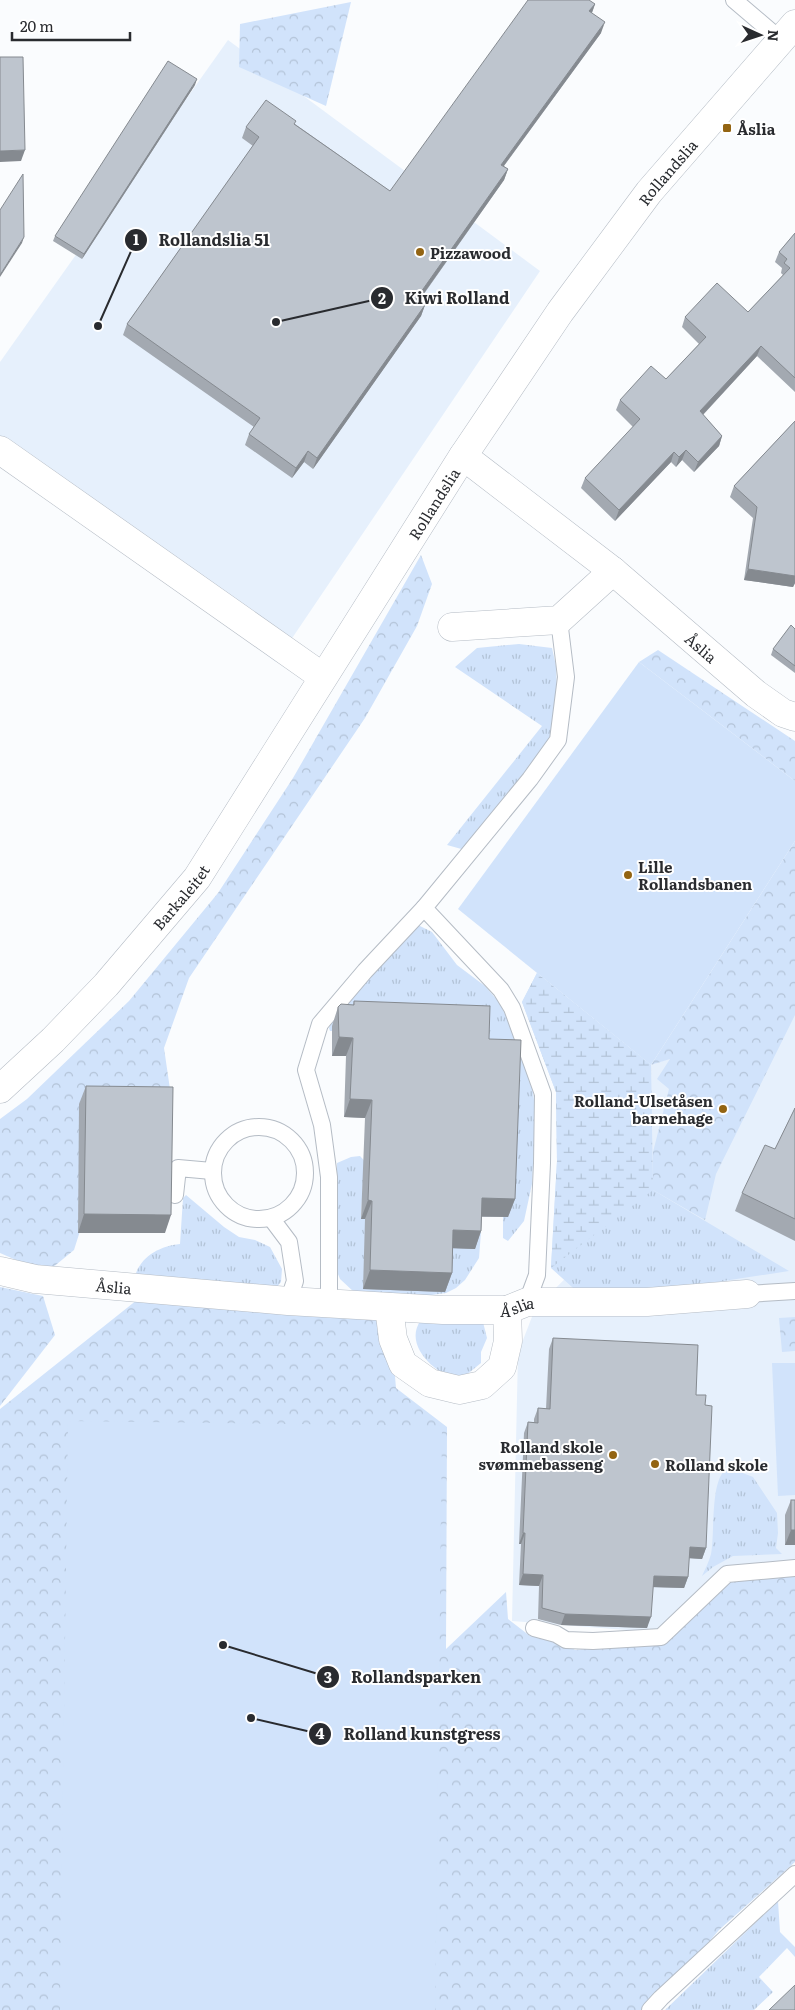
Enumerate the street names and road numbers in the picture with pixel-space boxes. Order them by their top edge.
street label: Rollandslia [632,133,703,210]
street label: Rollandslia [402,462,465,544]
street label: Åslia [681,627,724,668]
street label: Barkaleitet [147,860,214,935]
street label: Åslia [95,1273,134,1299]
street label: Åslia [500,1291,535,1322]

